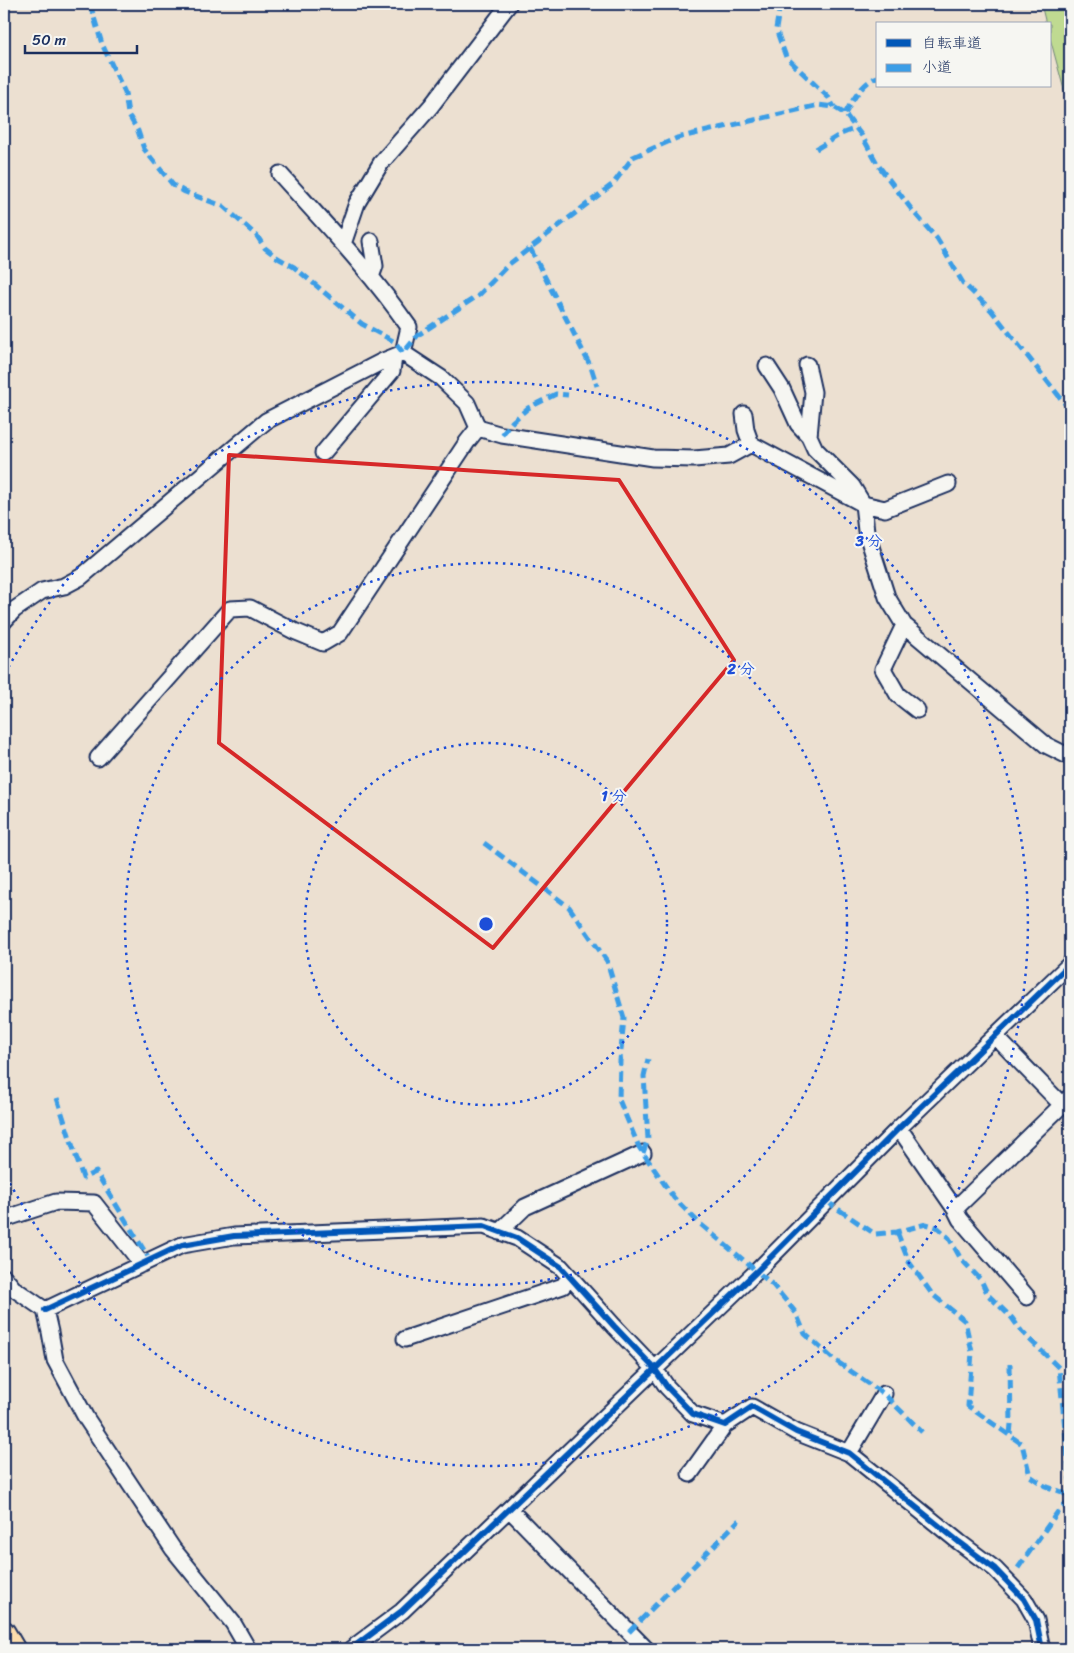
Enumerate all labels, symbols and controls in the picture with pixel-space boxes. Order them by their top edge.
scale bar [25,22,138,54]
legend [876,22,1052,88]
text: 50 m [32,27,67,53]
text: 自転車道 [922,30,982,56]
text: 小道 [922,54,952,80]
text: 3 分 [854,528,883,554]
text: 2 分 [726,656,755,682]
text: 1 分 [601,783,627,809]
centre of rings [477,915,495,933]

